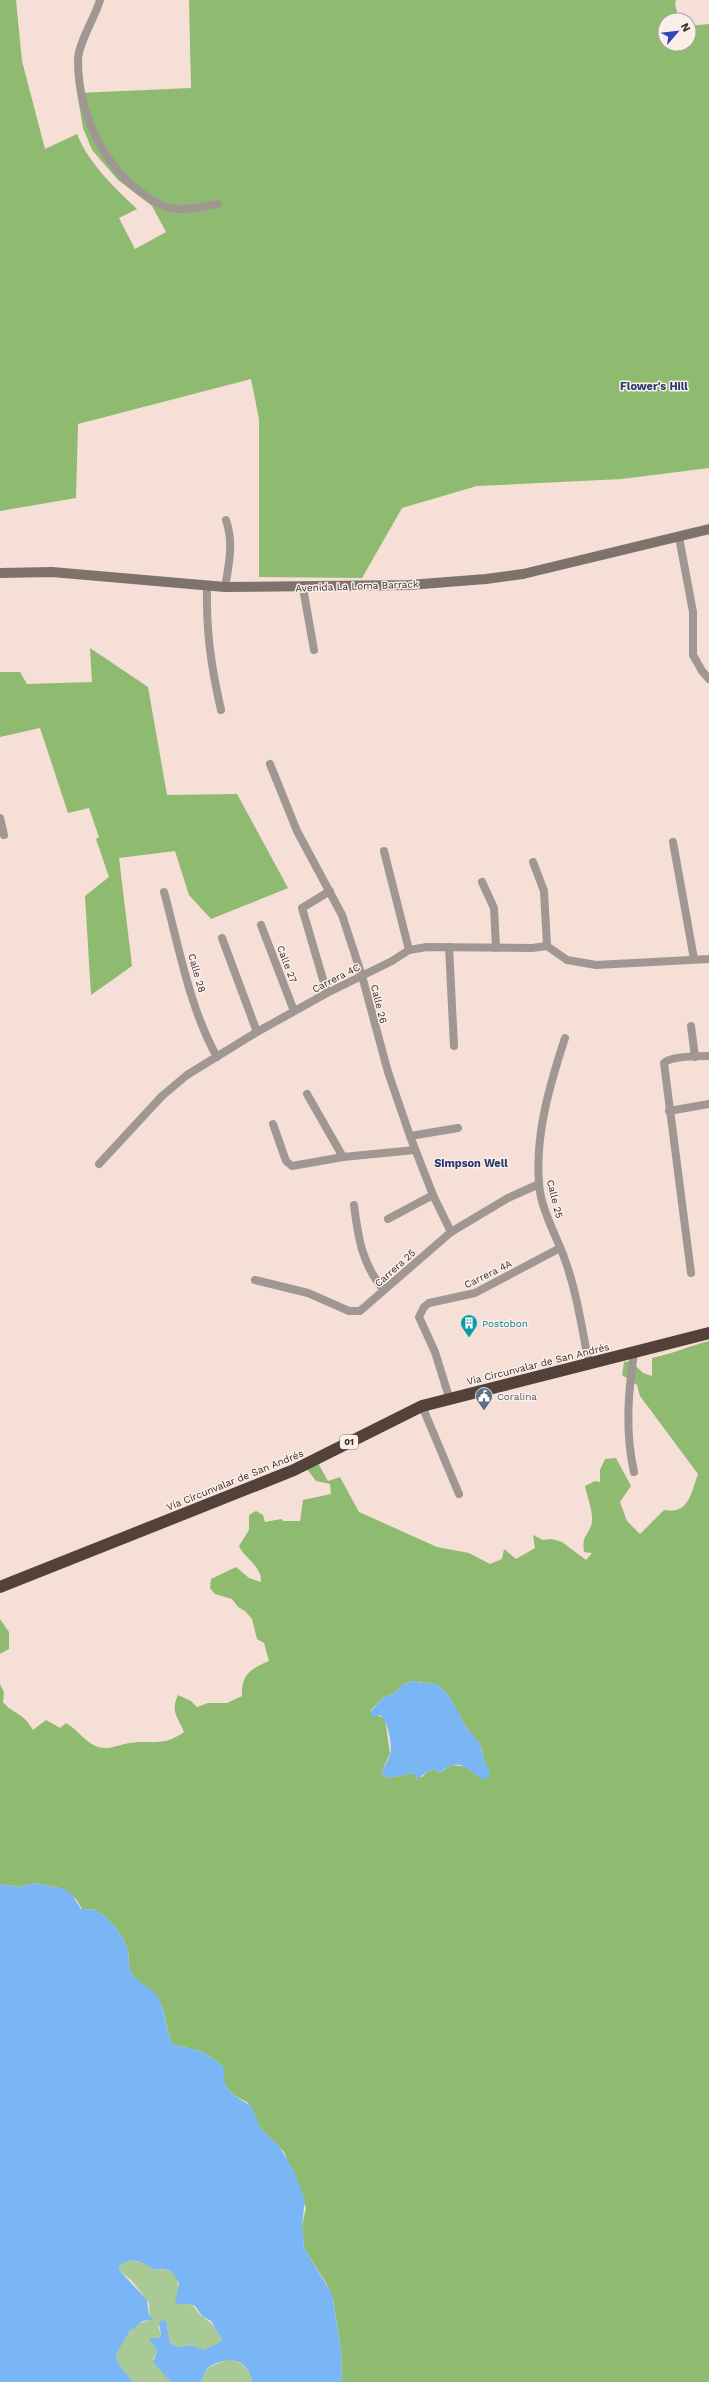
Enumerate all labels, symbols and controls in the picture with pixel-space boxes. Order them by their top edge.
north arrow [657,12,697,52]
text: N [678,21,693,34]
district label: Flower's Hill [620,380,688,393]
street label: Avenida La Loma Barrack [295,578,419,594]
street label: Calle 27 [275,944,299,985]
street label: Calle 28 [186,952,208,994]
street label: Carrera 4C [310,961,362,995]
street label: Calle 26 [369,983,389,1025]
district label: Simpson Well [434,1157,508,1170]
street label: Calle 25 [545,1179,565,1220]
street label: Carrera 25 [372,1247,418,1289]
street label: Carrera 4A [462,1258,514,1290]
building icon: Postobon [459,1313,479,1338]
place label: Postobon [482,1318,528,1329]
street label: Vía Circunvalar de San Andrés [466,1341,610,1387]
public building icon: Coralina [474,1386,494,1411]
place label: Coralina [497,1391,537,1402]
road number: 01 [340,1435,358,1449]
street label: Vía Circunvalar de San Andrés [165,1447,305,1513]

